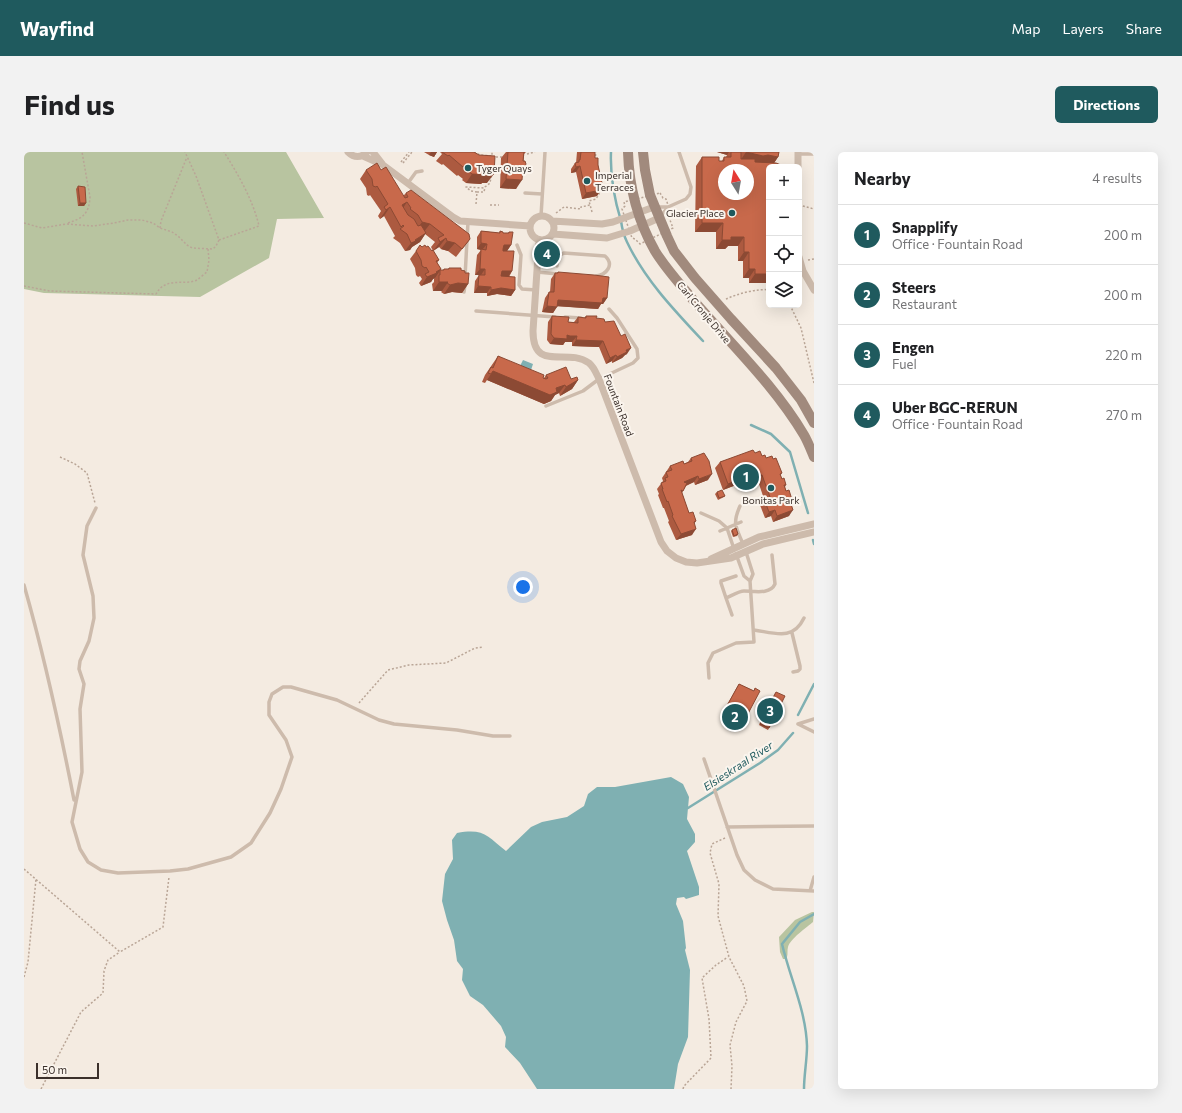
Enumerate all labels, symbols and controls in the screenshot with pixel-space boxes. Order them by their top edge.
text: Wayfind [20,17,94,40]
text: Map [1012,20,1040,37]
text: Layers [1062,20,1104,37]
text: Share [1126,20,1162,37]
button: Directions [1055,86,1158,123]
text: Find us [24,87,115,121]
place label: Tyger Quays [476,162,532,174]
marker: Tyger Quays [463,163,473,173]
north arrow [718,164,754,200]
map controls [766,164,802,308]
button: + [766,164,802,200]
text: Nearby [854,168,911,189]
place label: Imperial Terraces [595,169,634,193]
text: 4 results [1092,170,1142,186]
marker: Imperial Terraces [582,176,592,186]
button: − [766,200,802,236]
place label: Glacier Place [666,207,724,219]
marker: Glacier Place [727,208,737,218]
text: Snapplify [892,218,958,236]
text: 1 [864,227,870,243]
text: 200 m [1104,227,1142,243]
button: locate [766,236,802,272]
text: Office · Fountain Road [892,236,1023,252]
pin: 4 [534,239,560,269]
button: layers [766,272,802,308]
text: Steers [892,278,936,296]
street label: Carl Cronje Drive [675,279,733,345]
text: 2 [863,287,871,303]
text: 200 m [1104,287,1142,303]
text: Restaurant [892,296,957,312]
text: Engen [892,338,934,356]
text: 3 [863,347,871,363]
text: 220 m [1105,347,1142,363]
text: Fuel [892,356,917,372]
street label: Fountain Road [602,372,636,438]
text: Uber BGC-RERUN [892,398,1018,416]
text: 4 [863,407,871,423]
text: 270 m [1106,407,1142,423]
text: Office · Fountain Road [892,416,1023,432]
pin: 1 [733,462,759,492]
marker: Bonitas Park [766,483,776,493]
place label: Bonitas Park [742,494,800,506]
your location [513,577,533,597]
pin: 3 [757,696,783,726]
pin: 2 [722,702,748,732]
water label: Elsieskraal River [700,738,776,793]
scale bar [36,1061,99,1080]
text: 50 m [42,1063,67,1076]

